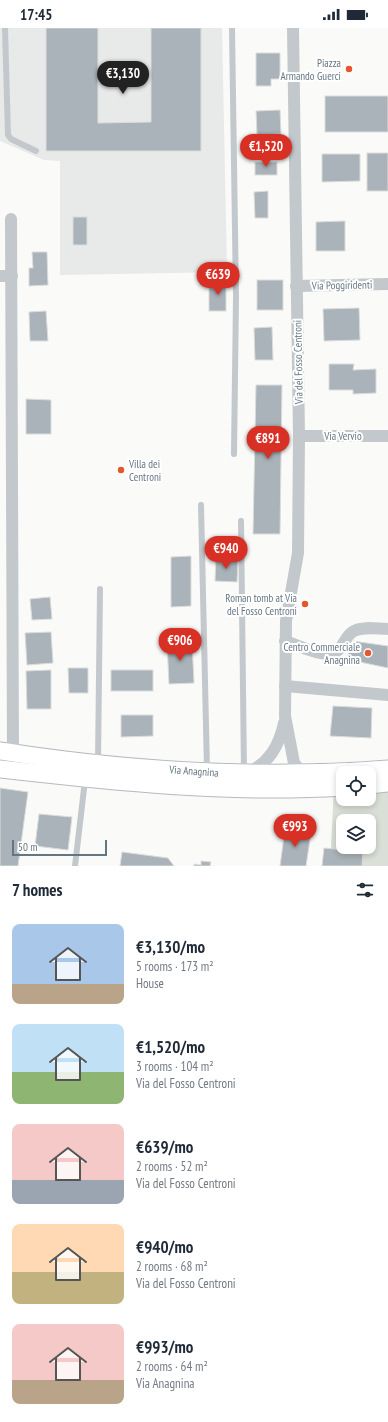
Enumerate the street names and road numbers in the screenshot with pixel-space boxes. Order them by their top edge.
street label: Via Poggiridenti [311,277,372,293]
street label: Via del Fosso Centroni [290,320,306,405]
street label: Via Vervio [323,429,362,443]
street label: Via Anagnina [168,762,219,780]

